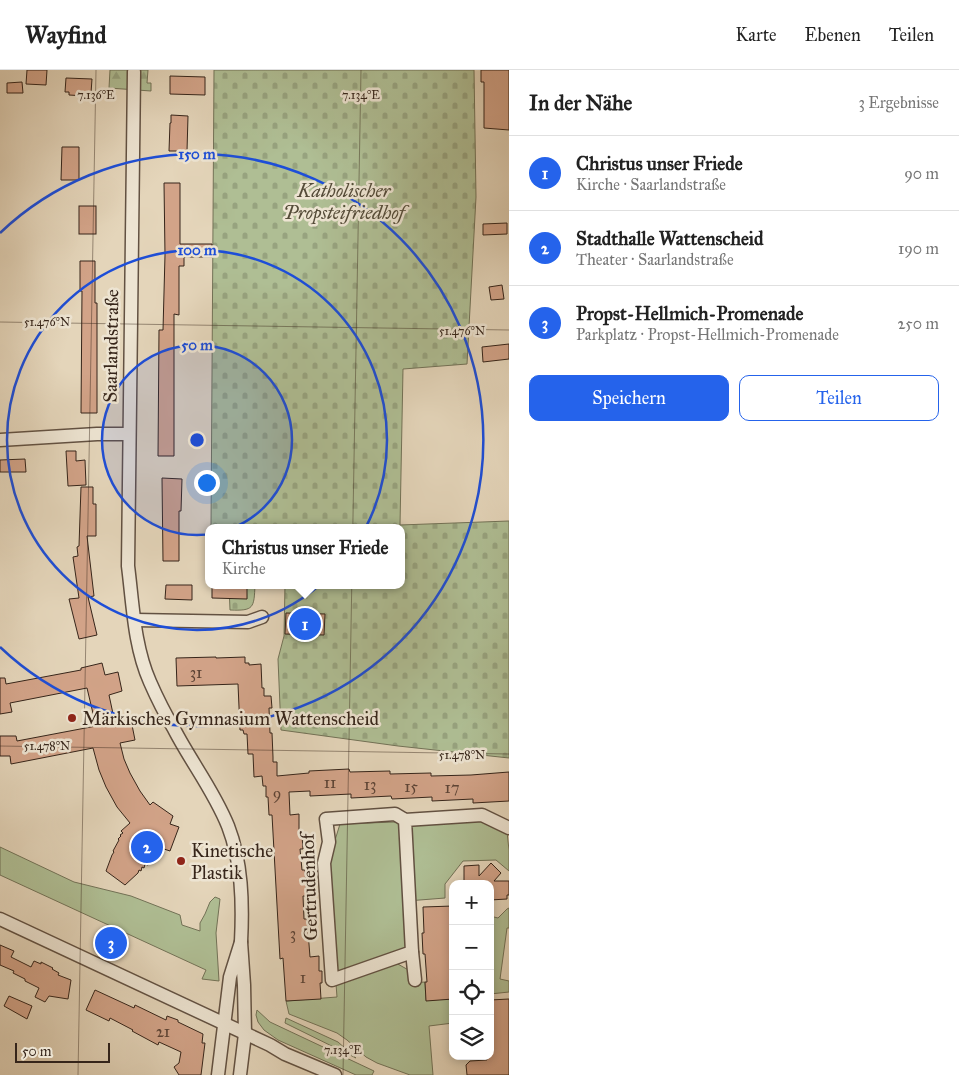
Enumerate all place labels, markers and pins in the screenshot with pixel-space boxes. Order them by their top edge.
centre of rings [188,431,206,449]
pin: 1 [289,605,321,643]
place label: Märkisches Gymnasium Wattenscheid [82,707,380,730]
marker: Märkisches Gymnasium Wattenscheid [66,712,78,724]
pin: 2 [131,828,163,866]
place label: Kinetische Plastik [191,839,273,884]
marker: Kinetische Plastik [175,855,187,867]
pin: 3 [95,924,127,962]

